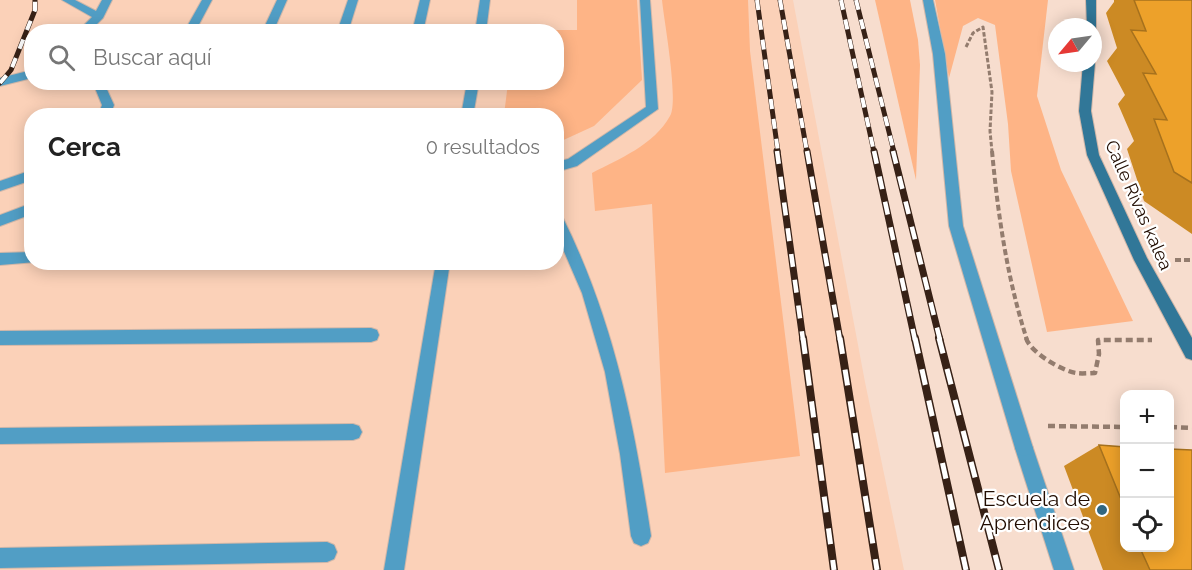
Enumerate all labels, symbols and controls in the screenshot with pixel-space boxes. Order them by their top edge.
north arrow [1048,18,1102,72]
search box [24,24,564,90]
icon: search [45,41,78,74]
text: Buscar aquí [93,44,212,70]
text: Cerca [48,132,121,162]
text: 0 resultados [426,135,540,159]
street label: Calle Rivas kalea [1101,137,1177,273]
map controls [1120,390,1174,552]
button: + [1120,390,1174,444]
button: − [1120,444,1174,498]
place label: Escuela de Aprendices [980,486,1090,535]
button: locate [1120,498,1174,552]
marker: Escuela de Aprendices [1095,503,1109,517]

